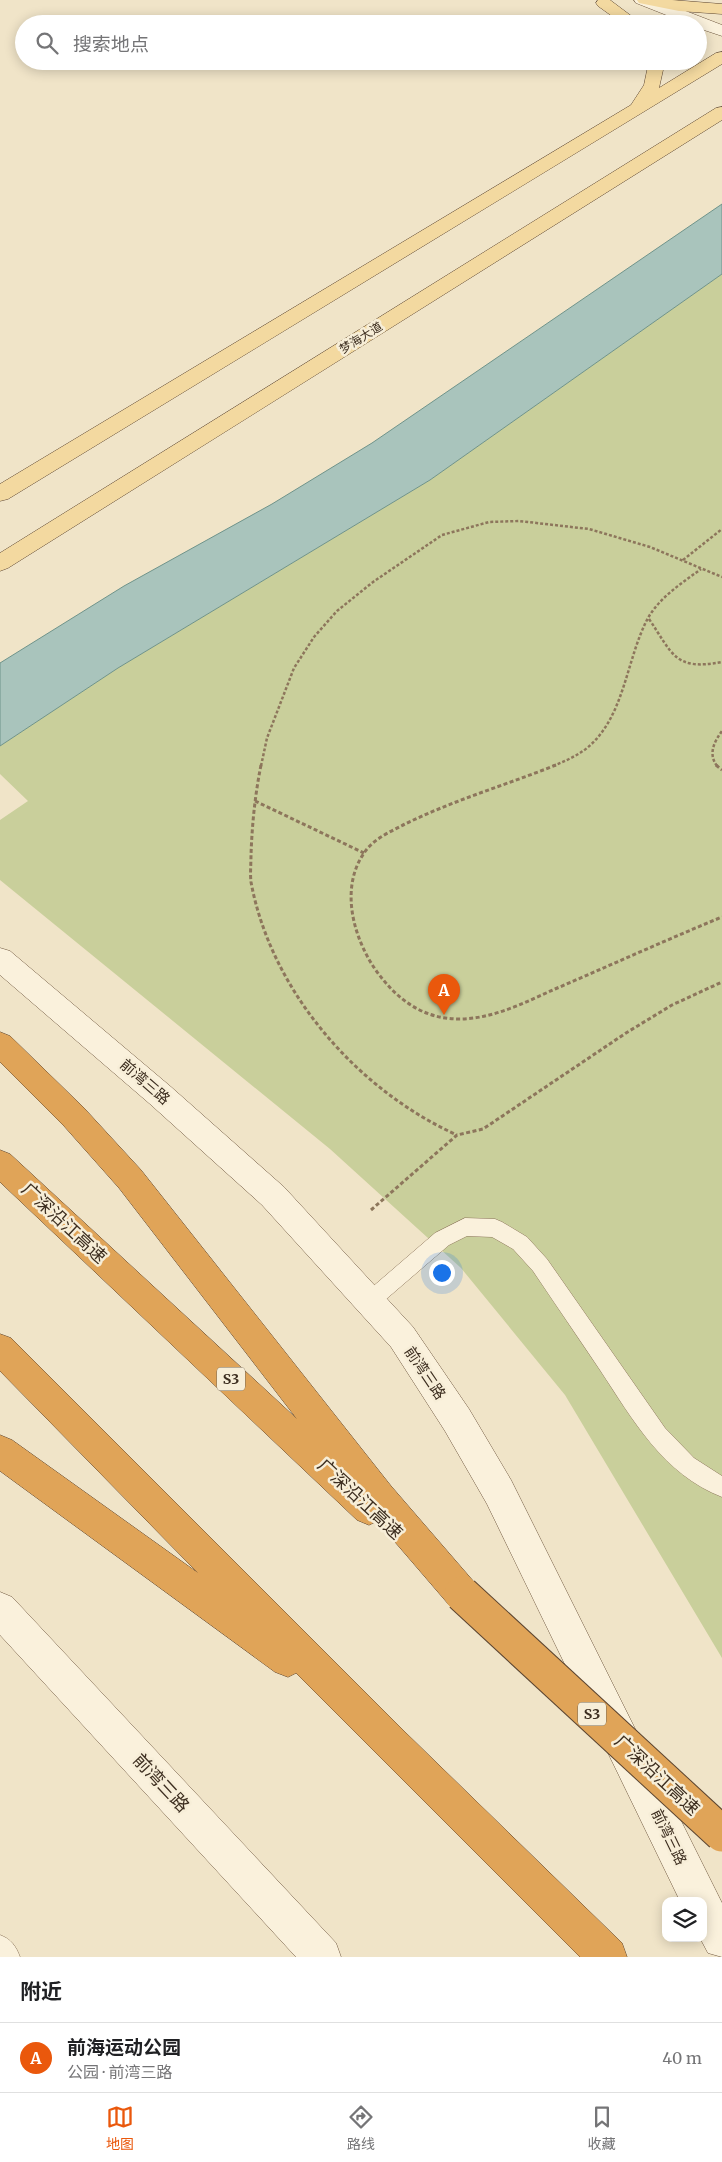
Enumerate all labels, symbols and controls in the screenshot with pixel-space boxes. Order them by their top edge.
search box [15,15,707,70]
icon: search [33,29,61,57]
text: 搜索地点 [73,32,149,56]
street label: 梦海大道 [336,318,385,357]
pin: A [428,974,460,1015]
street label: 前湾三路 [116,1055,174,1108]
street label: 广深沿江高速 [17,1177,112,1268]
your location [429,1260,455,1286]
street label: 前湾三路 [401,1343,450,1403]
road number: S3 [217,1368,245,1390]
street label: 广深沿江高速 [313,1453,408,1544]
road number: S3 [578,1702,606,1726]
street label: 广深沿江高速 [610,1729,705,1820]
street label: 前湾三路 [128,1748,194,1817]
street label: 前湾三路 [648,1806,691,1868]
map controls [662,1897,707,1942]
button: layers [662,1897,707,1942]
text: 附近 [20,1978,62,2005]
text: 前海运动公园 [67,2035,181,2059]
text: A [30,2048,42,2068]
text: 40 m [662,2048,702,2068]
text: 公园 · 前湾三路 [67,2062,172,2082]
tab: 地图 [106,2103,134,2153]
tab: 路线 [347,2103,375,2153]
tab: 收藏 [588,2103,616,2153]

